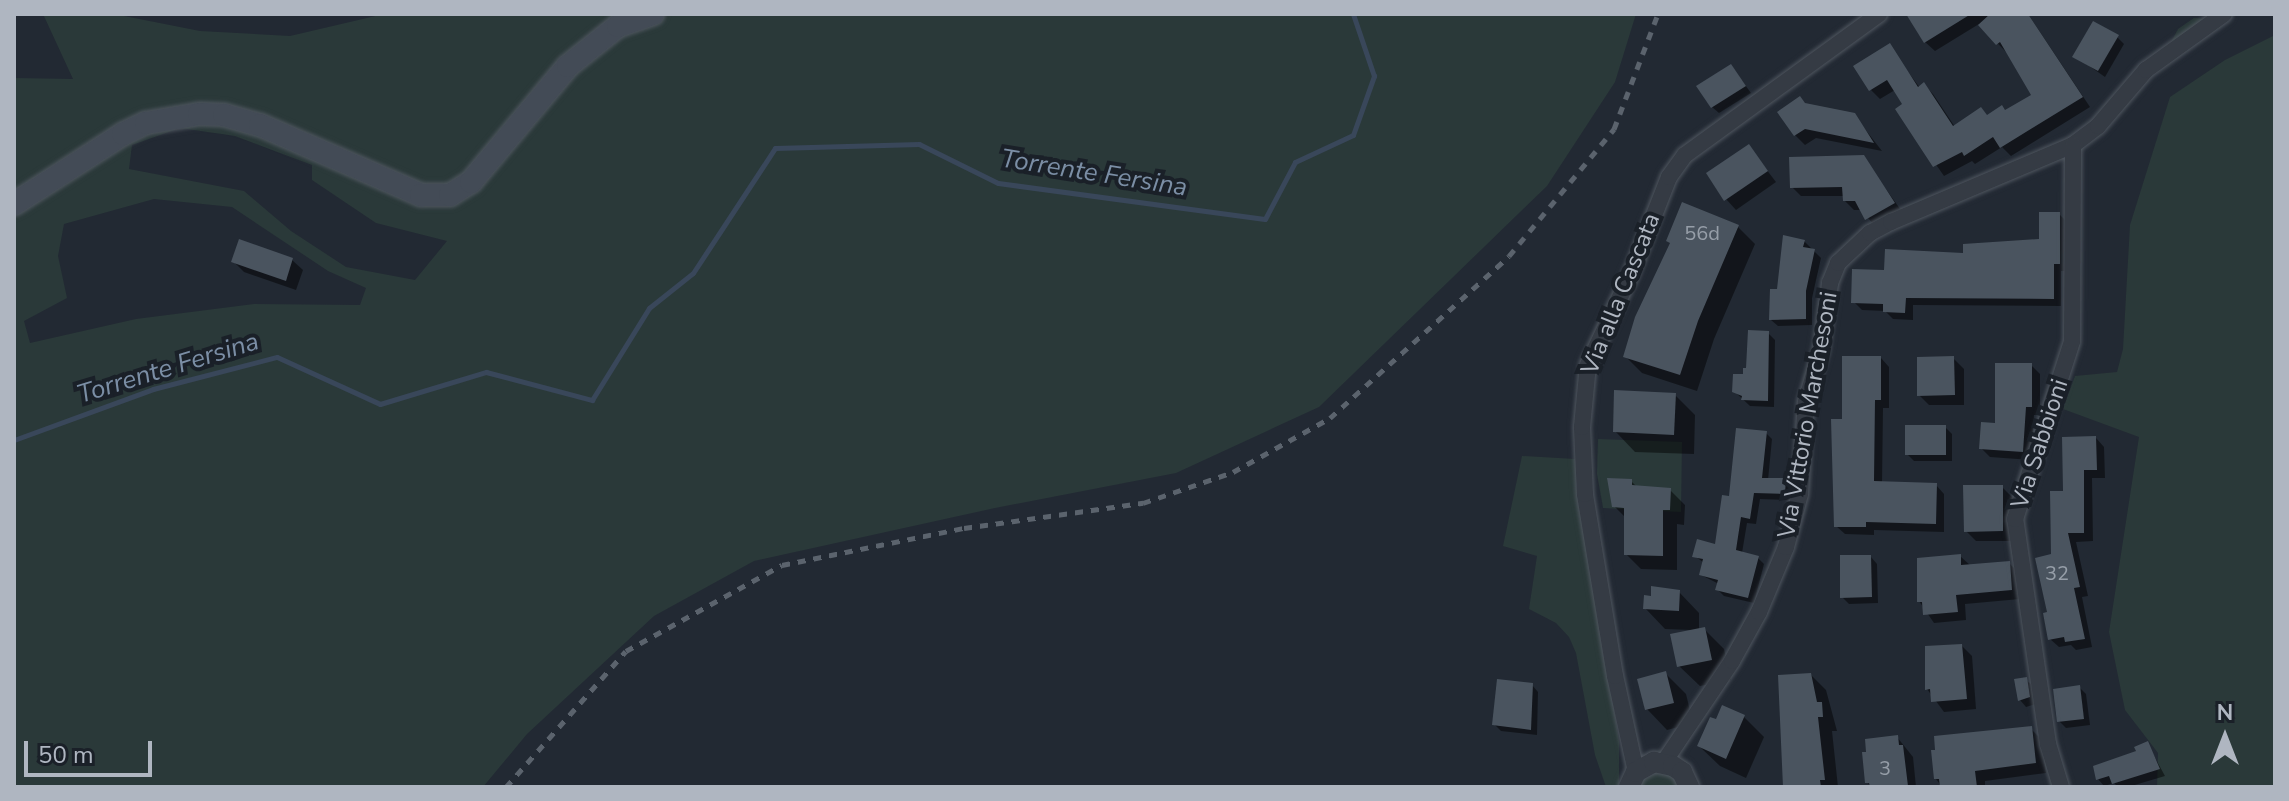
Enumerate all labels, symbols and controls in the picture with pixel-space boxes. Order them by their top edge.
water label: Torrente Fersina [998,143,1190,203]
street label: Via alla Cascata [1575,209,1667,379]
house number: 56d [1684,221,1720,245]
street label: Via Vittorio Marchesoni [1772,290,1844,540]
water label: Torrente Fersina [73,326,263,410]
street label: Via Sabbioni [2006,376,2074,512]
house number: 32 [2045,561,2069,585]
north arrow [2185,697,2265,777]
text: N [2217,698,2233,728]
scale bar [28,725,156,775]
text: 50 m [38,739,94,771]
house number: 3 [1879,756,1891,780]

